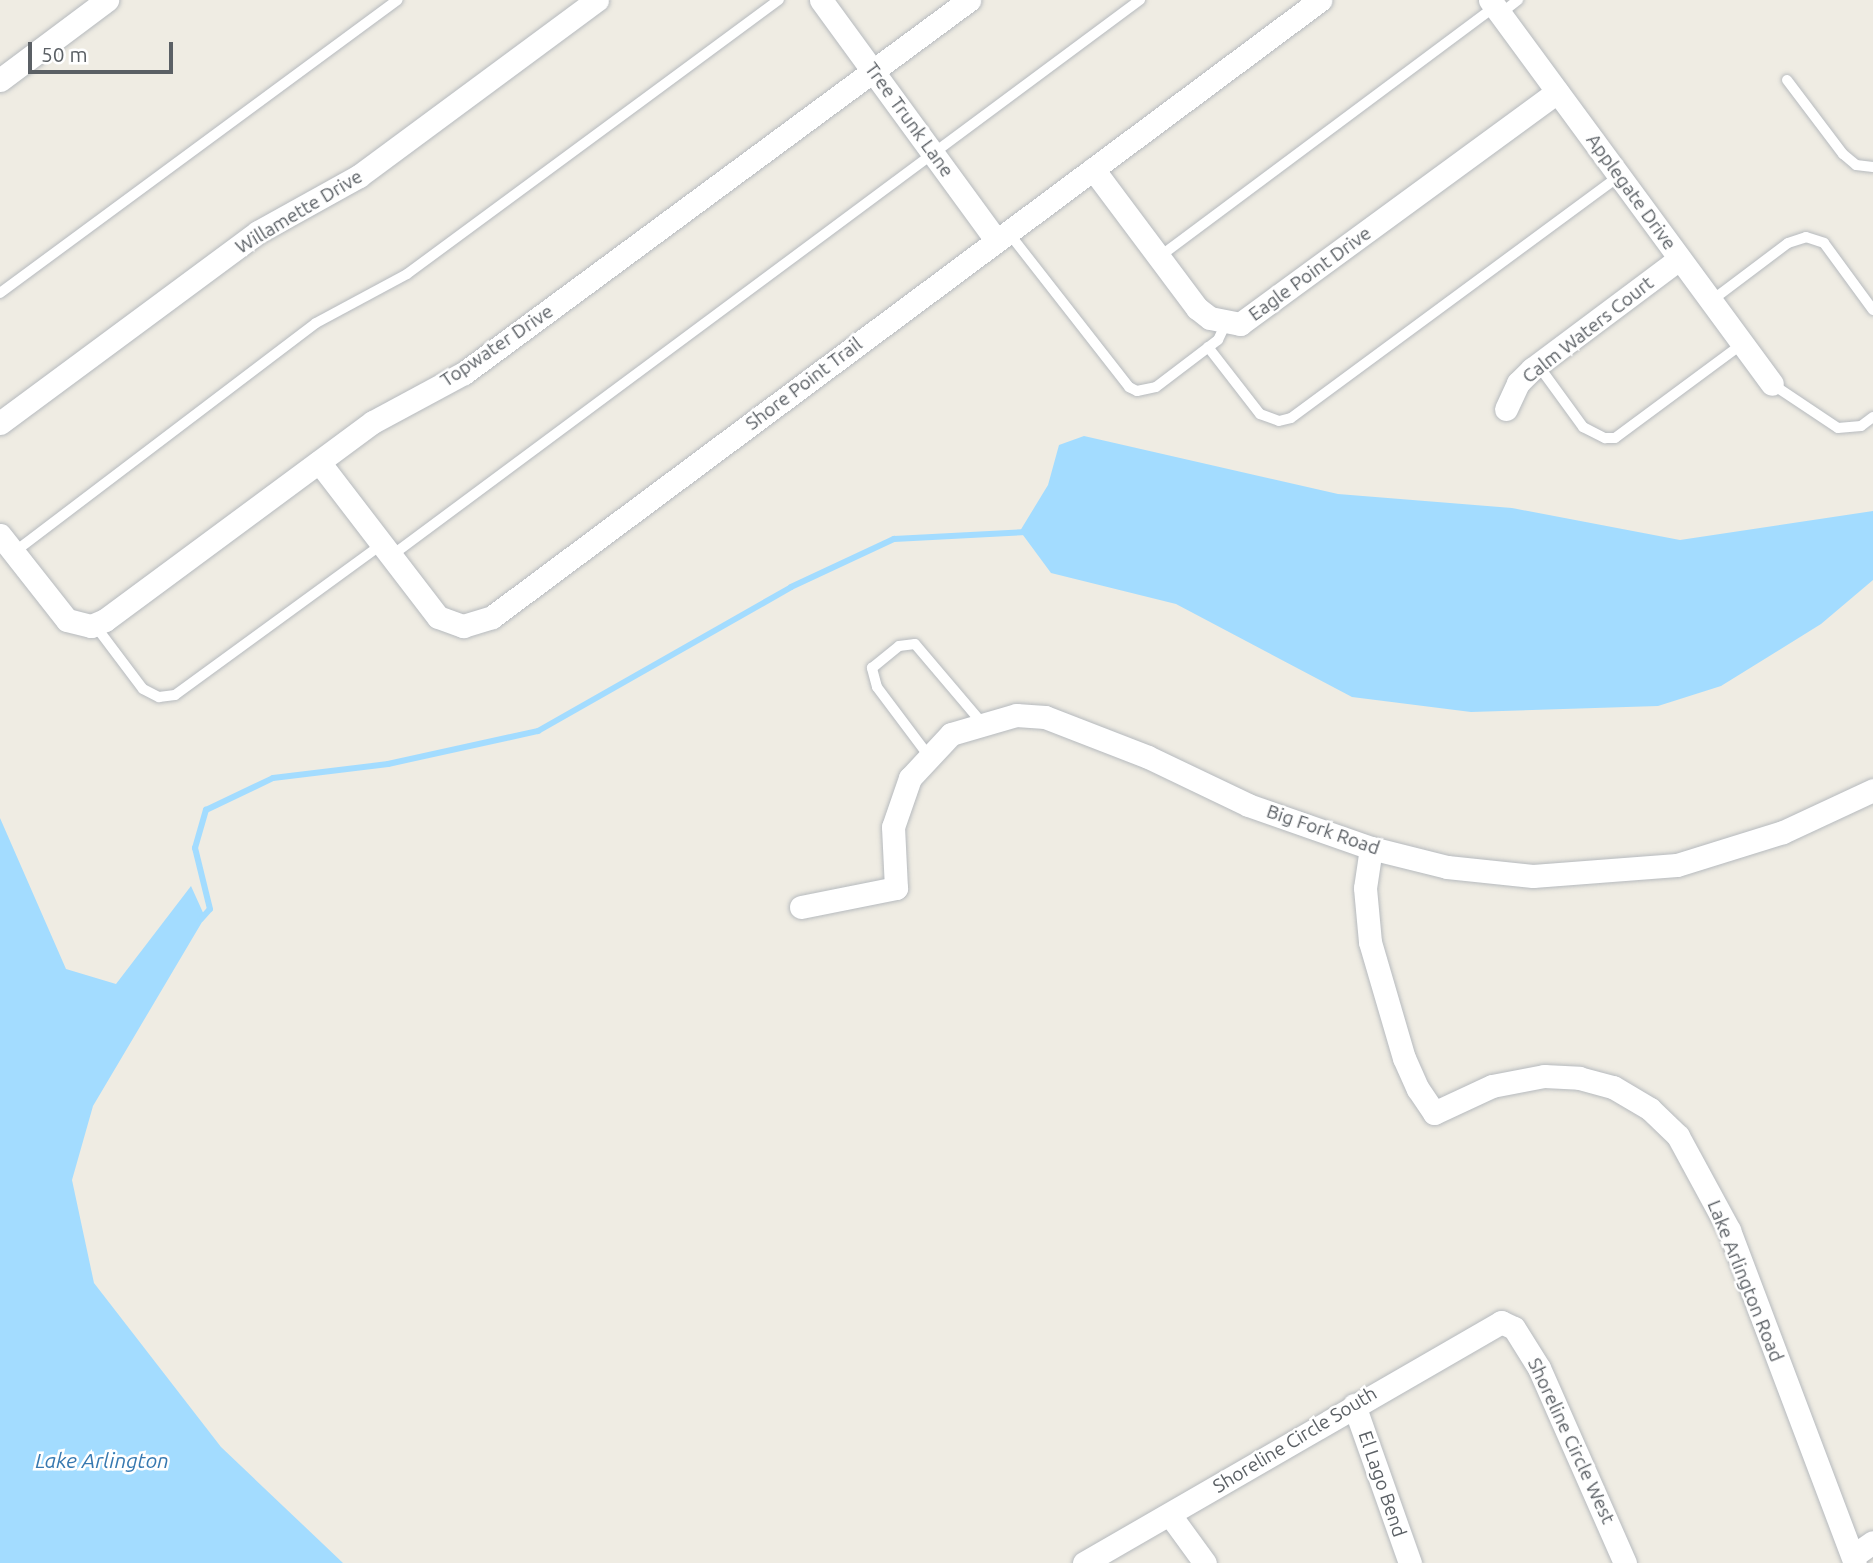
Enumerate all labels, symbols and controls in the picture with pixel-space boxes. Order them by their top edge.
scale bar [32,28,177,72]
text: 50 m [41,42,88,66]
street label: Tree Trunk Lane [860,58,958,182]
street label: Applegate Drive [1581,130,1681,254]
street label: Willamette Drive [231,165,367,259]
street label: Eagle Point Drive [1244,222,1376,326]
street label: Calm Waters Court [1518,272,1658,388]
street label: Topwater Drive [436,300,558,392]
street label: Shore Point Trail [741,333,867,435]
street label: Big Fork Road [1264,800,1382,860]
street label: Lake Arlington Road [1702,1197,1788,1365]
street label: Shoreline Circle West [1523,1354,1619,1528]
street label: Shoreline Circle South [1209,1382,1381,1498]
street label: El Lago Bend [1353,1428,1411,1540]
water label: Lake Arlington [35,1447,169,1473]

